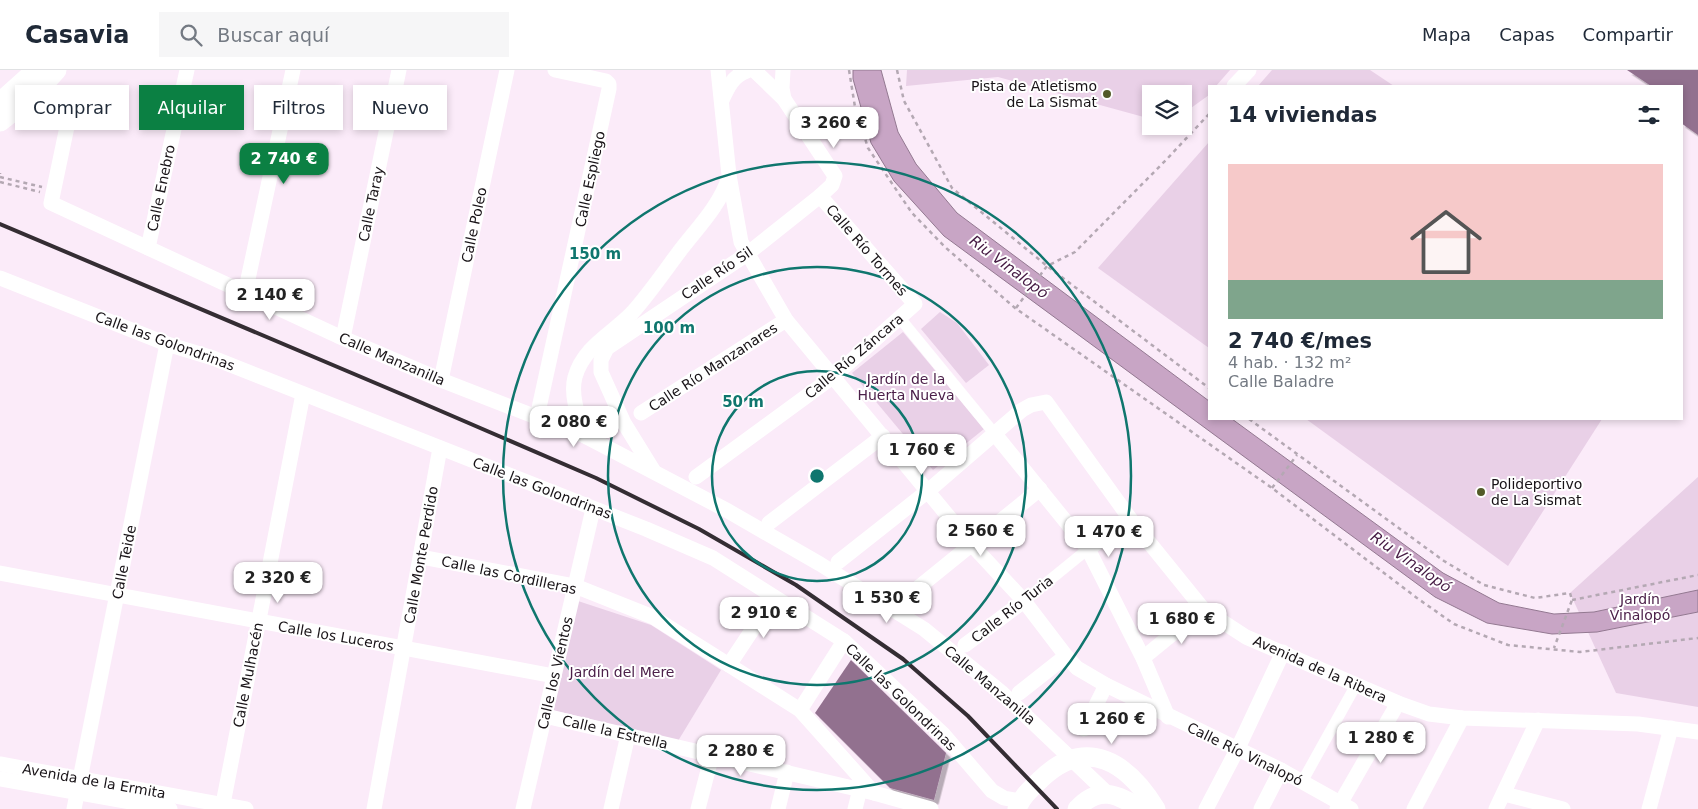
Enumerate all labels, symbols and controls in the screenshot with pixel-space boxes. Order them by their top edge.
search box [159,12,509,57]
text: Casavia [25,21,129,49]
icon: search [177,21,205,49]
text: Buscar aquí [217,24,329,46]
text: Mapa [1422,24,1471,45]
text: Capas [1499,24,1555,45]
text: Compartir [1583,24,1673,45]
place label: Pista de Atletismo de La Sismat [971,78,1098,110]
chip: Comprar [15,85,129,130]
chip: Alquilar [139,85,244,130]
chip: Filtros [254,85,343,130]
chip: Nuevo [353,85,447,130]
map controls [1142,85,1192,135]
button: layers [1142,85,1192,135]
marker: Pista de Atletismo de La Sismat [1101,88,1113,100]
icon: filters [1635,101,1663,129]
text: 14 viviendas [1228,103,1377,127]
pin: 3 260 € [788,106,880,149]
text: 3 260 € [801,113,867,132]
street label: Calle Espliego [572,129,608,229]
pin: 2 740 € [238,142,330,185]
street label: Calle Enebro [144,143,178,233]
text: 2 740 € [251,149,317,168]
street label: Calle Taray [355,165,387,243]
street label: Calle Poleo [458,186,490,264]
icon: home [1401,197,1491,287]
street label: Calle Río Tormes [823,201,911,299]
water label: Riu Vinalopó [966,232,1052,302]
street label: Calle Río Sil [678,243,756,303]
text: 150 m [569,245,621,263]
pin: 2 140 € [224,278,316,321]
text: 2 140 € [237,285,303,304]
street label: Calle las Golondrinas [93,308,237,374]
street label: Calle Río Záncara [802,310,906,402]
text: 100 m [643,319,695,337]
street label: Calle Río Manzanares [646,319,780,415]
street label: Calle Manzanilla [337,329,447,389]
text: 2 740 €/mes [1228,329,1372,353]
text: 4 hab. · 132 m² [1228,353,1351,372]
park label: Jardín de la Huerta Nueva [857,371,955,403]
text: Calle Baladre [1228,372,1334,391]
text: 50 m [722,393,764,411]
pin: 2 080 € [528,406,620,448]
text: 2 080 € [541,412,607,431]
pin: 1 760 € [876,434,968,476]
text: 1 760 € [889,440,955,459]
street label: Calle las Golondrinas [470,454,614,522]
centre of rings [808,467,826,485]
place label: Polideportivo de La Sismat [1491,476,1582,508]
street label: Calle Monte Perdido [401,485,441,625]
marker: Polideportivo de La Sismat [1475,486,1487,498]
pin: 2 560 € [935,514,1027,557]
pin: 1 470 € [1063,516,1155,558]
text: 2 560 € [948,521,1014,540]
text: 1 470 € [1076,522,1142,541]
street label: Calle Teide [109,523,139,601]
water label: Riu Vinalopó [1367,528,1455,596]
street label: Calle las Cordilleras [440,553,578,597]
pin: 2 320 € [232,562,324,604]
text: 2 320 € [245,568,311,587]
street label: Calle Río Turia [968,572,1056,646]
pin: 1 530 € [841,582,933,624]
text: 1 530 € [854,588,920,607]
park label: Jardín Vinalopó [1610,591,1670,623]
pin: 2 910 € [718,596,810,639]
pin: 1 680 € [1136,602,1228,645]
text: 2 910 € [731,603,797,622]
text: 1 680 € [1149,609,1215,628]
street label: Calle los Vientos [534,615,576,731]
street label: Calle los Luceros [277,618,395,654]
street label: Calle Mulhacén [230,621,266,729]
street label: Avenida de la Ribera [1251,632,1389,706]
street label: Calle las Golondrinas [842,640,960,754]
street label: Calle Manzanilla [941,642,1039,728]
park label: Jardín del Mere [569,664,674,680]
pin: 1 260 € [1066,702,1158,745]
text: 1 260 € [1079,709,1145,728]
street label: Calle la Estrella [561,712,669,752]
street label: Calle Río Vinalopó [1185,719,1305,789]
pin: 1 280 € [1335,722,1427,764]
text: 1 280 € [1348,728,1414,747]
pin: 2 280 € [695,734,787,777]
text: 2 280 € [708,741,774,760]
street label: Avenida de la Ermita [21,761,167,801]

